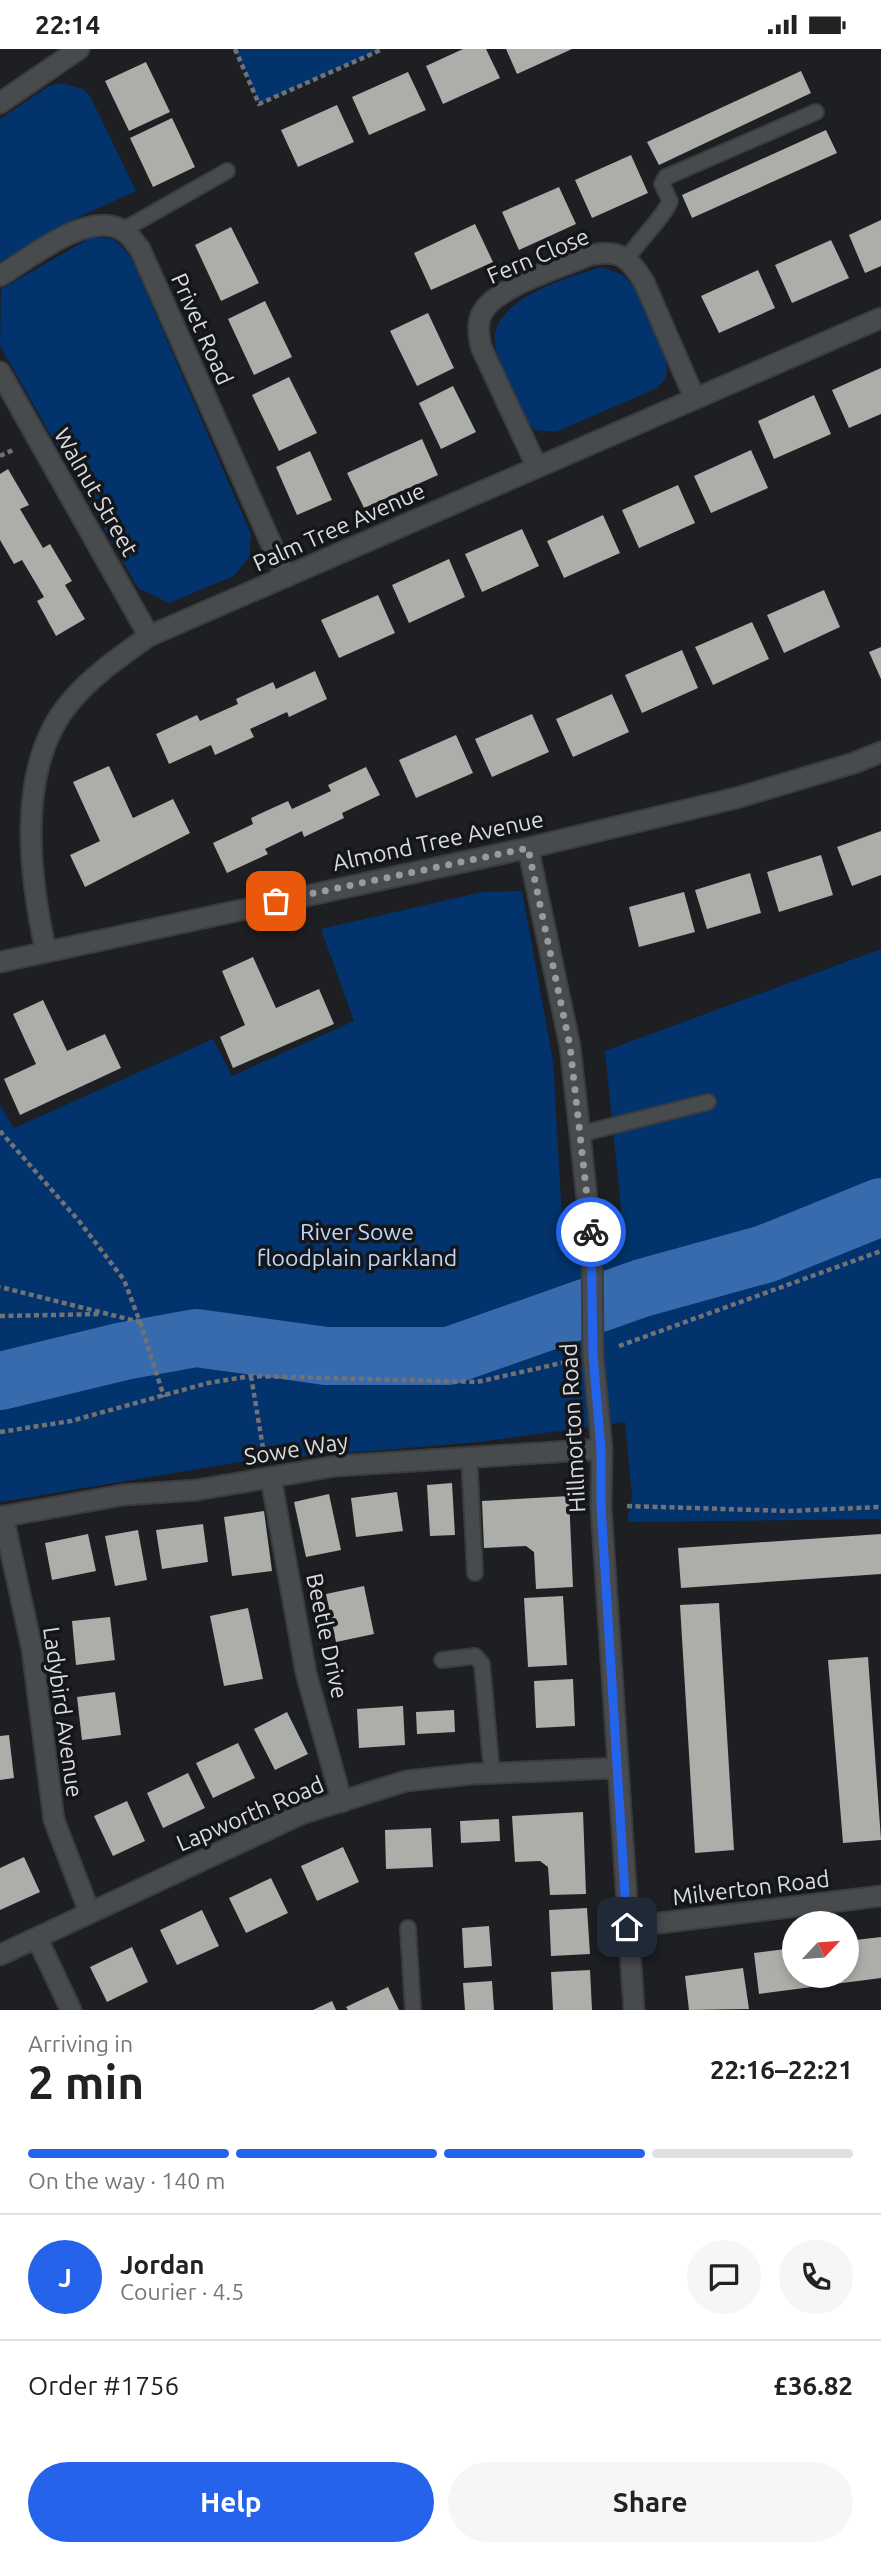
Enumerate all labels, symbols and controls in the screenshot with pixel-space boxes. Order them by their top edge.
text: 22:14 [35,10,100,39]
street label: Fern Close [483,223,592,288]
street label: Privet Road [167,269,238,388]
street label: Walnut Street [50,423,143,560]
street label: Palm Tree Avenue [249,477,429,576]
street label: Almond Tree Avenue [330,806,546,875]
pin [246,871,306,931]
icon: bag [257,882,295,920]
courier [556,1197,626,1267]
icon: bike [572,1213,610,1251]
park label: River Sowe floodplain parkland [257,1219,457,1270]
street label: Hillmorton Road [556,1343,589,1513]
street label: Sowe Way [242,1428,350,1469]
street label: Beetle Drive [302,1571,353,1701]
street label: Ladybird Avenue [39,1625,88,1799]
street label: Lapworth Road [172,1771,327,1856]
street label: Milverton Road [671,1865,831,1910]
pin [597,1897,657,1957]
icon: home [608,1908,646,1946]
north arrow [782,1911,859,1988]
map controls [782,1911,859,1988]
text: Arriving in [28,2031,133,2056]
text: 22:16–22:21 [710,2055,853,2084]
text: 2 min [28,2056,144,2108]
text: On the way · 140 m [28,2168,225,2193]
button: chat [687,2240,761,2314]
button: phone [779,2240,853,2314]
text: Jordan [120,2250,205,2279]
text: J [58,2263,72,2292]
text: Courier · 4.5 [120,2279,244,2304]
text: Order #1756 [28,2371,179,2400]
text: £36.82 [773,2371,853,2400]
button: Help [28,2462,434,2542]
button: Share [448,2462,853,2542]

